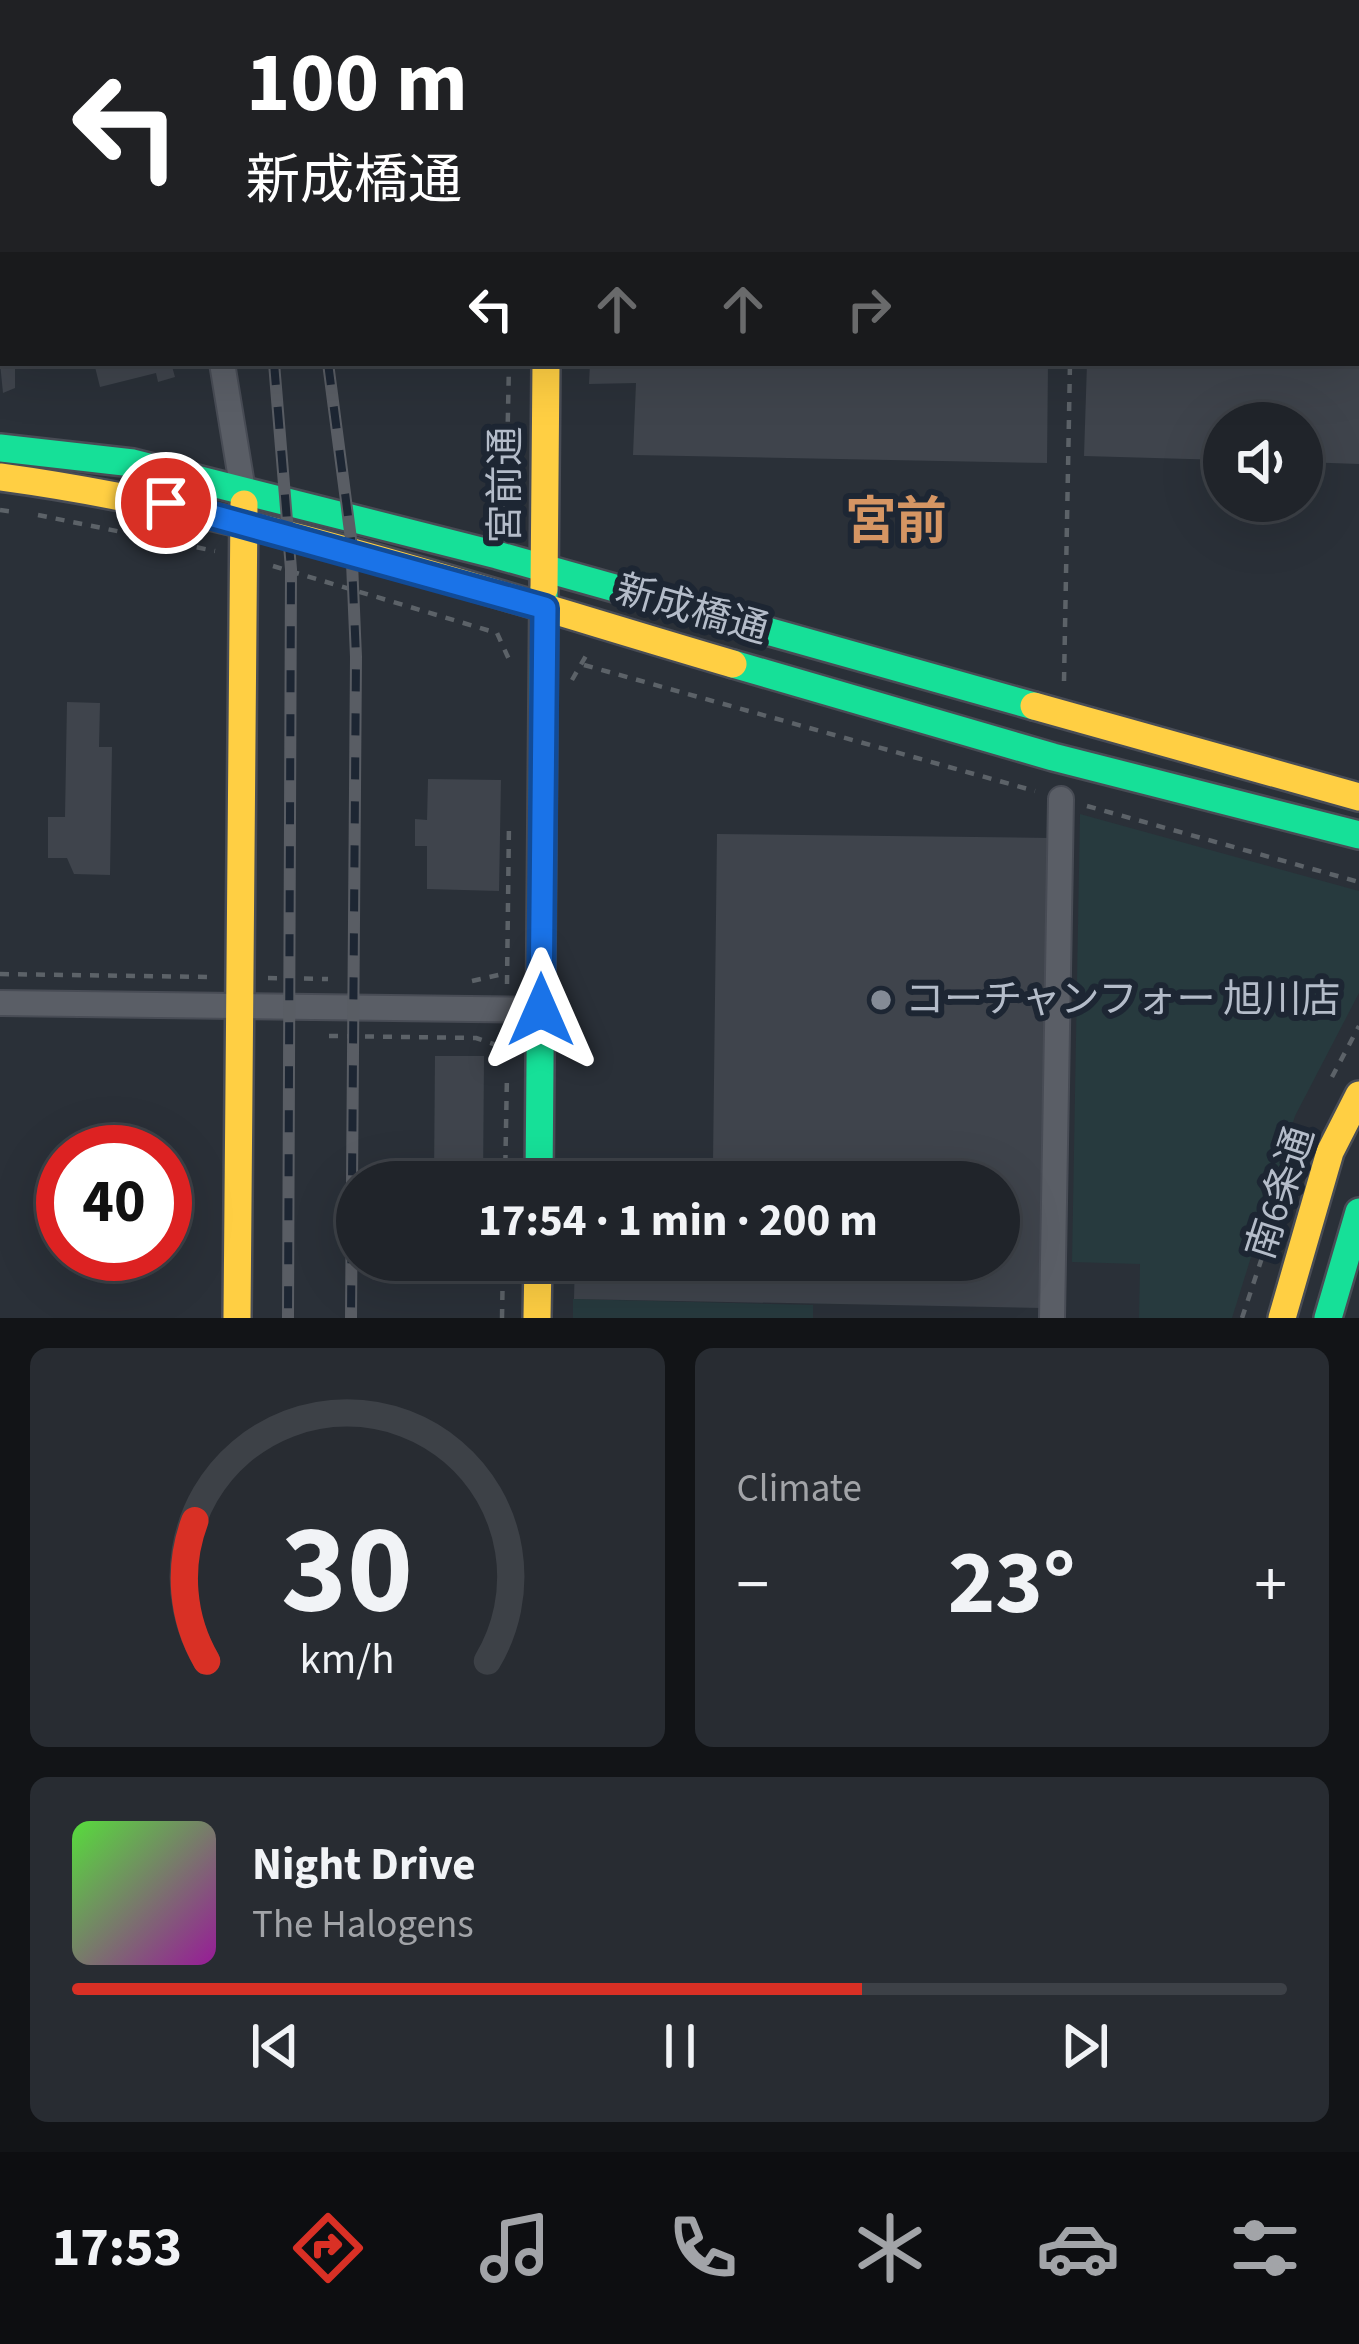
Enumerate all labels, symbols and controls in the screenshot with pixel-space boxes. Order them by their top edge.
text: 100 m [246,24,468,144]
icon: left [48,48,204,204]
text: 新成橋通 [246,143,462,220]
icon: left [458,276,524,342]
icon: ahead [584,276,650,342]
icon: ahead [710,276,776,342]
icon: right [836,276,902,342]
map controls [1203,402,1323,522]
button: sound [1203,402,1323,522]
street label: 宮前通 [478,426,534,544]
pin [115,452,217,554]
icon: arrive [133,470,199,536]
district label: 宮前 [845,486,947,558]
street label: 新成橋通 [609,562,775,658]
position arrow [478,947,604,1073]
place label: コーチャンフォー 旭川店 [905,972,1340,1028]
marker: コーチャンフォー 旭川店 [868,987,894,1013]
street label: 南6条通 [1233,1119,1329,1267]
speed limit sign: 40 [36,1125,192,1281]
text: 17:54 · 1 min · 200 m [478,1189,878,1253]
text: Climate [737,1461,862,1517]
text: 30 [281,1482,413,1660]
text: 23° [948,1520,1076,1648]
text: − [737,1538,769,1632]
text: + [1254,1538,1287,1632]
text: km/h [300,1628,395,1689]
text: Night Drive [252,1833,476,1897]
text: The Halogens [252,1897,474,1953]
icon: previous [242,2013,308,2079]
icon: pause [647,2013,713,2079]
icon: next [1052,2013,1118,2079]
icon: directions [286,2206,370,2290]
icon: music [473,2206,557,2290]
icon: phone [661,2206,745,2290]
icon: climate [848,2206,932,2290]
icon: car [1036,2206,1120,2290]
icon: filters [1223,2206,1307,2290]
text: 17:53 [52,2210,182,2287]

